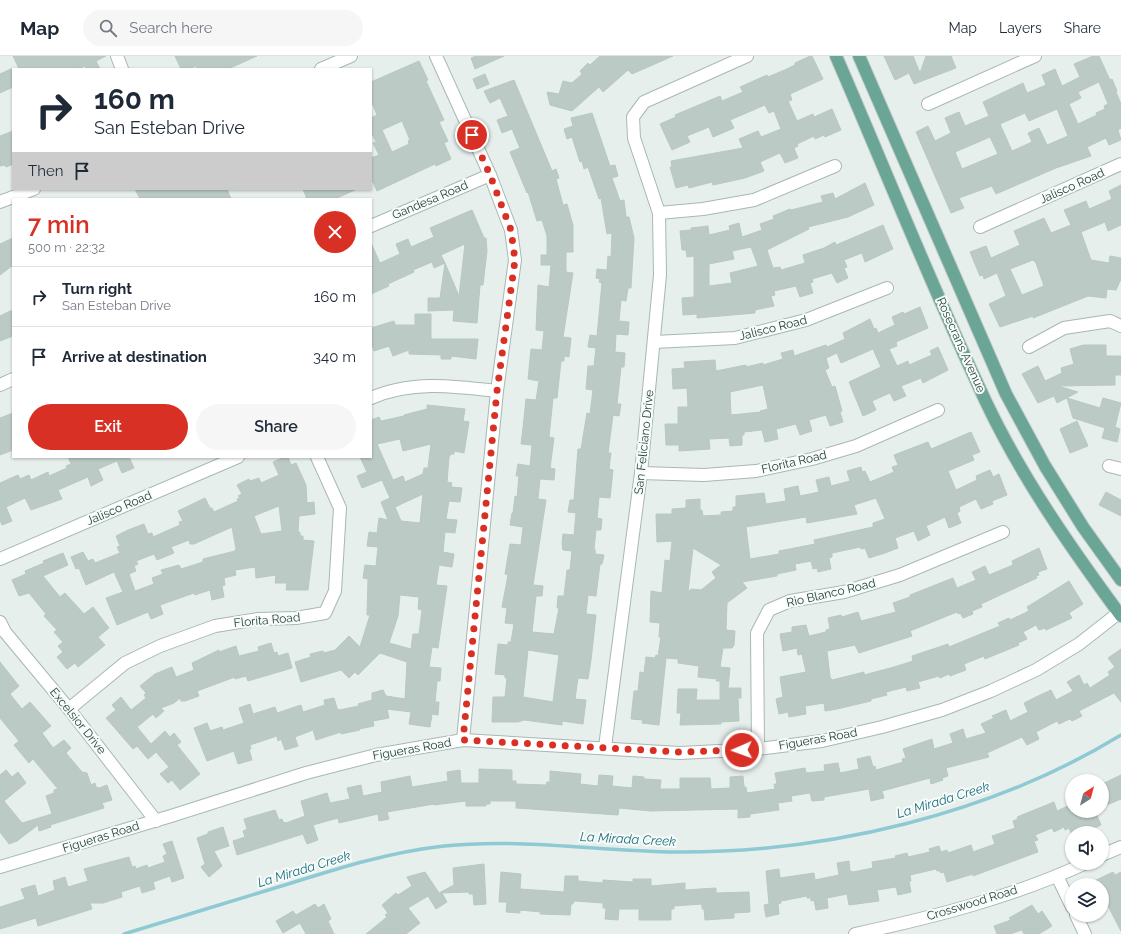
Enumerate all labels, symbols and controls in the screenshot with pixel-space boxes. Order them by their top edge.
search box [83,10,363,46]
text: Map [20,17,59,39]
icon: search [97,17,119,39]
text: Search here [129,19,213,37]
text: Map [949,20,977,36]
text: Layers [999,20,1042,36]
text: Share [1064,20,1101,36]
text: 160 m [94,83,175,116]
icon: right [28,84,80,136]
text: San Esteban Drive [94,117,245,138]
pin [455,118,489,152]
icon: arrive [461,124,483,146]
icon: arrive [71,160,93,182]
text: Then [28,162,63,180]
street label: Jalisco Road [1037,165,1107,207]
street label: Gandesa Road [390,178,470,222]
text: 7 min [28,210,89,239]
button: close [314,211,356,253]
text: 500 m · 22:32 [28,240,105,255]
text: Turn right [62,280,132,298]
icon: right [28,286,50,308]
text: 160 m [314,288,356,306]
street label: Rosecrans Avenue [934,295,988,395]
text: San Esteban Drive [62,298,171,313]
street label: Jalisco Road [738,313,808,343]
icon: arrive [28,346,50,368]
text: Arrive at destination [62,348,207,366]
text: 340 m [313,348,356,366]
street label: San Feliciano Drive [632,389,656,495]
button: Exit [28,404,188,450]
button: Share [196,404,356,450]
street label: Florita Road [760,448,828,476]
street label: Jalisco Road [84,488,154,528]
street label: Rio Blanco Road [785,576,877,610]
street label: Florita Road [233,610,301,630]
street label: Excelsior Drive [47,685,109,757]
street label: Figueras Road [778,725,858,753]
position arrow [721,729,763,771]
street label: Figueras Road [372,735,452,763]
north arrow [1065,774,1109,818]
map controls [1065,774,1109,922]
water label: La Mirada Creek [895,779,991,821]
street label: Figueras Road [61,819,141,855]
button: sound [1065,826,1109,870]
water label: La Mirada Creek [580,829,676,849]
water label: La Mirada Creek [256,848,352,890]
button: layers [1065,878,1109,922]
street label: Crosswood Road [925,883,1019,923]

